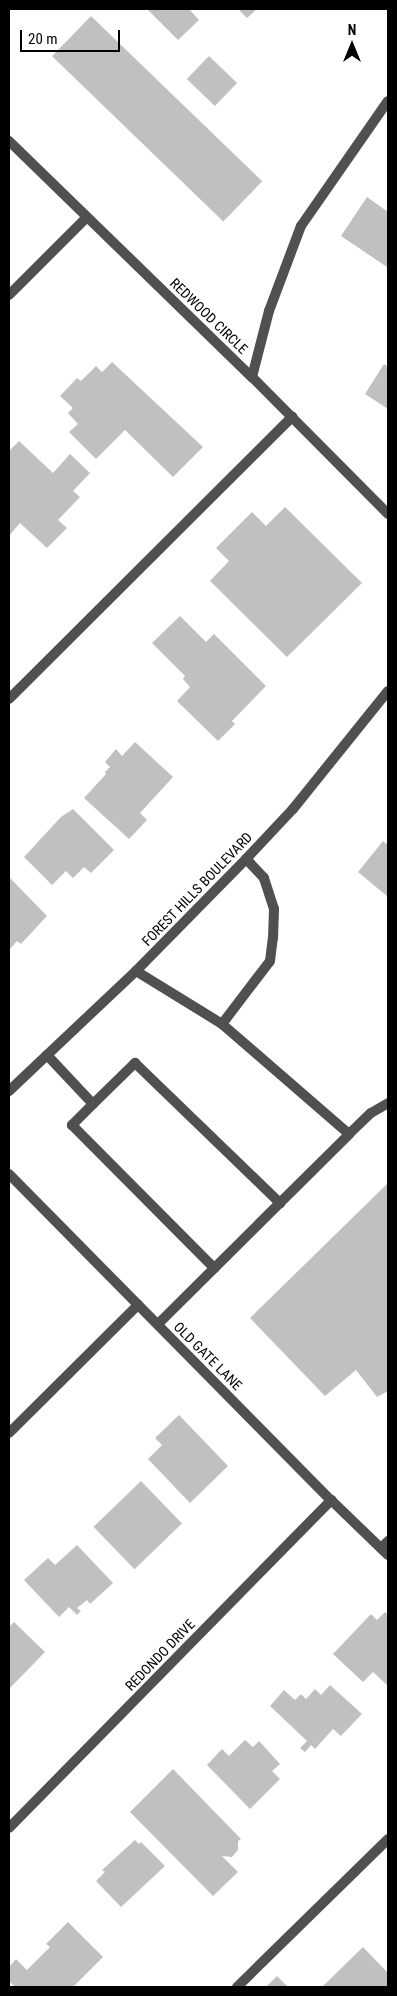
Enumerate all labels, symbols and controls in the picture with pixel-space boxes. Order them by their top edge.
scale bar [22,20,122,52]
north arrow [327,20,377,70]
text: N [348,22,356,38]
text: 20 m [28,30,58,48]
street label: REDWOOD CIRCLE [167,275,251,357]
street label: FOREST HILLS BOULEVARD [138,829,256,949]
street label: OLD GATE LANE [170,1318,246,1394]
street label: REDONDO DRIVE [122,1616,198,1694]

